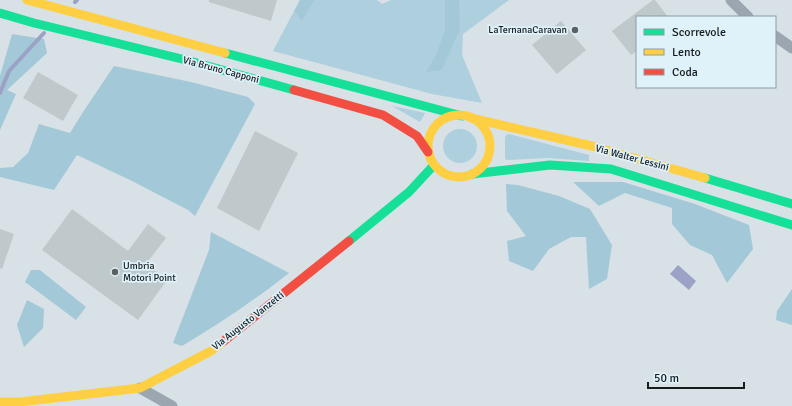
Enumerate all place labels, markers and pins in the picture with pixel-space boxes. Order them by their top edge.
place label: LaTernanaCaravan [488,24,567,36]
marker: LaTernanaCaravan [570,25,580,35]
place label: Umbria Motori Point [123,260,176,284]
marker: Umbria Motori Point [110,267,120,277]

